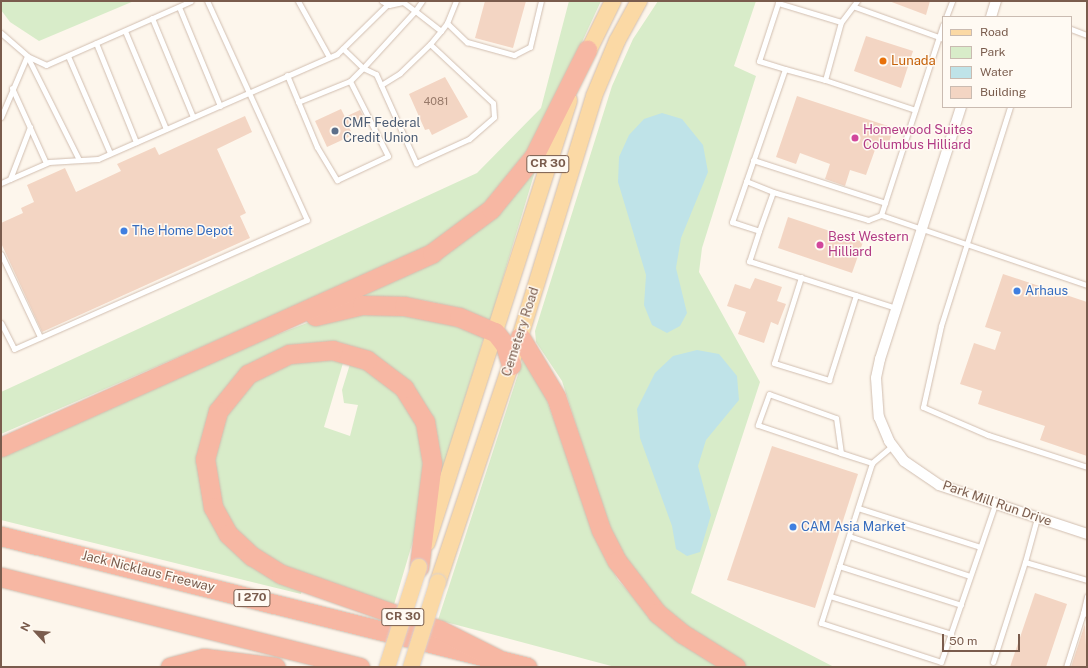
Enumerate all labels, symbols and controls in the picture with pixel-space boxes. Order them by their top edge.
legend [942,16,1072,108]
text: Road [980,25,1008,39]
text: Park [980,45,1006,59]
place label: Lunada [891,53,936,69]
marker: Lunada [878,56,888,66]
text: Water [980,65,1013,79]
text: Building [980,85,1026,99]
house number: 4081 [423,94,449,108]
place label: CMF Federal Credit Union [343,116,420,147]
place label: Homewood Suites Columbus Hilliard [863,123,973,154]
marker: CMF Federal Credit Union [330,126,340,136]
marker: Homewood Suites Columbus Hilliard [850,133,860,143]
road number: CR 30 [526,154,570,174]
place label: The Home Depot [132,223,233,239]
marker: The Home Depot [119,226,129,236]
place label: Best Western Hilliard [828,230,909,261]
marker: Best Western Hilliard [815,240,825,250]
place label: Arhaus [1025,283,1068,299]
street label: Cemetery Road [499,285,543,379]
marker: Arhaus [1012,286,1022,296]
street label: Park Mill Run Drive [940,478,1054,530]
place label: CAM Asia Market [801,519,906,535]
marker: CAM Asia Market [788,522,798,532]
street label: Jack Nicklaus Freeway [80,548,216,596]
road number: I 270 [233,588,271,608]
road number: CR 30 [381,607,425,627]
north arrow [16,612,56,652]
text: N [18,620,32,633]
scale bar [944,626,1022,652]
text: 50 m [949,634,977,648]

